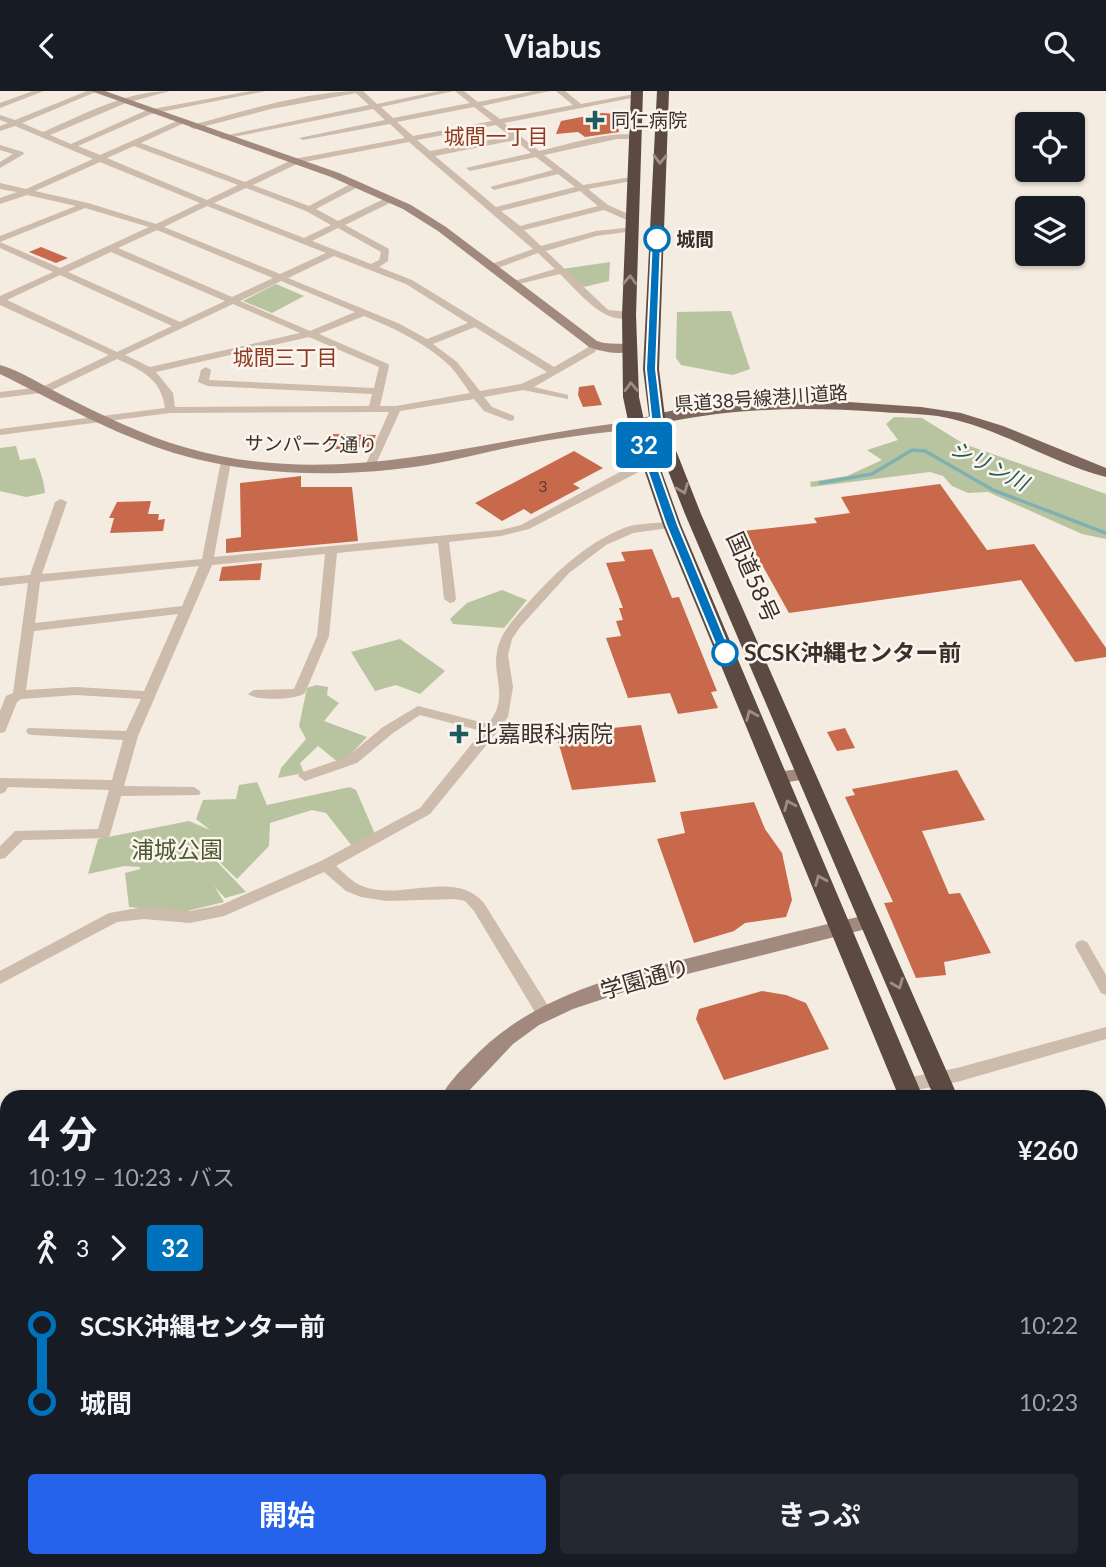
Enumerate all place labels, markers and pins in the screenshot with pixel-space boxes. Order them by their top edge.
place label: 同仁病院 [611,108,687,131]
marker: 同仁病院 [585,110,605,130]
marker: 城間 [644,226,670,252]
place label: 城間 [676,227,714,250]
place label: SCSK沖縄センター前 [744,638,961,666]
marker: SCSK沖縄センター前 [712,640,738,666]
place label: 比嘉眼科病院 [475,719,613,747]
marker: 比嘉眼科病院 [449,724,469,744]

